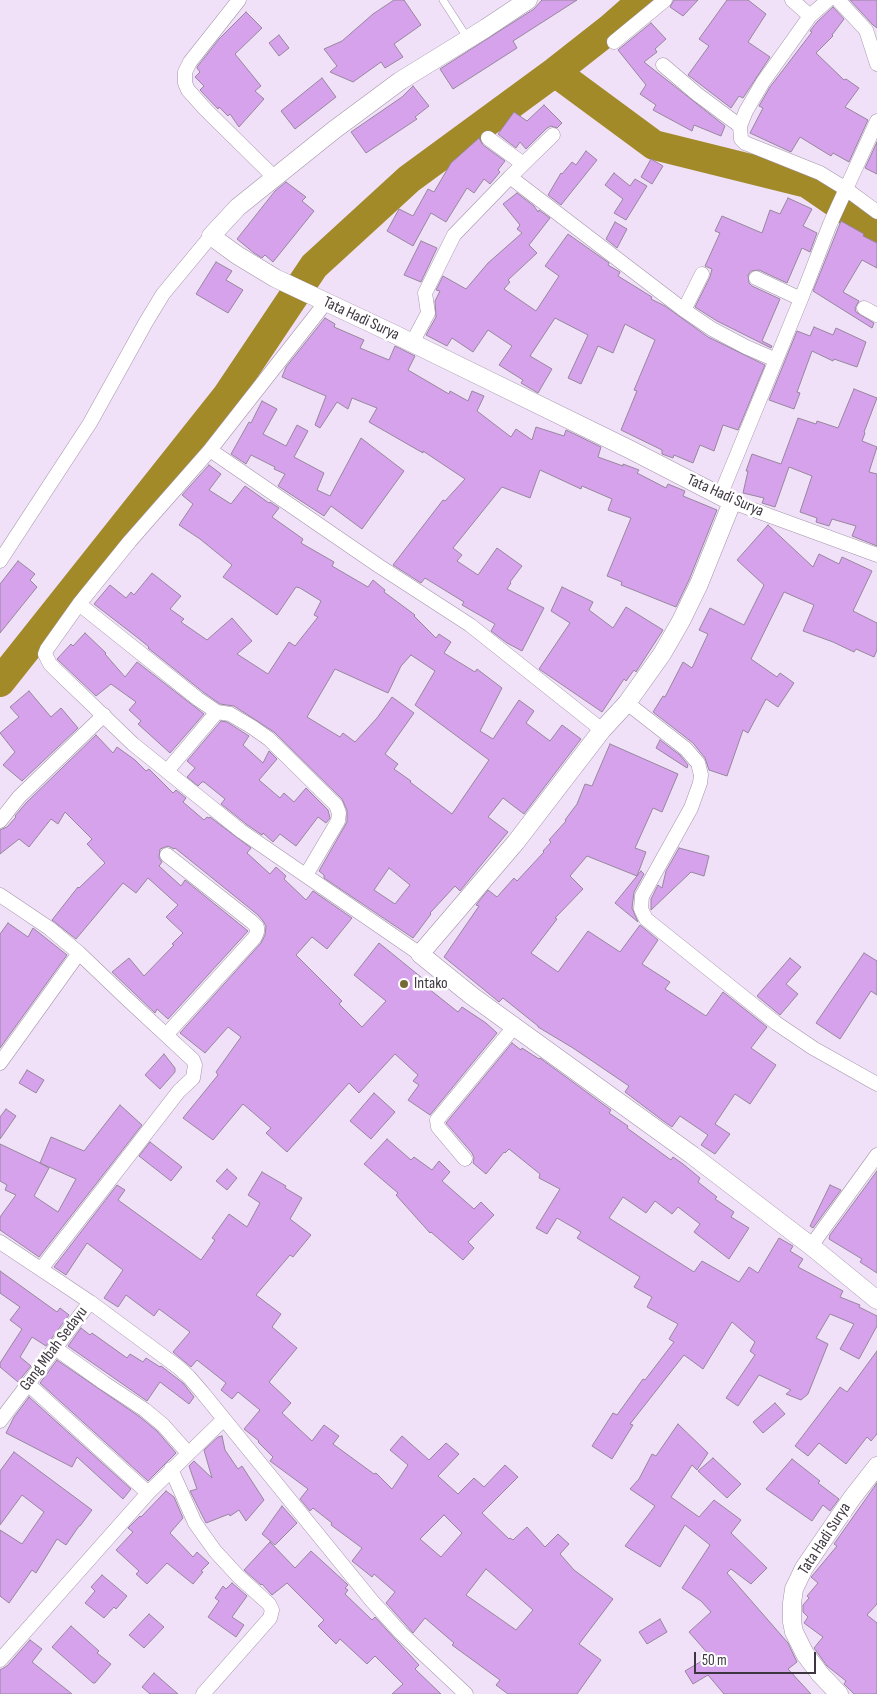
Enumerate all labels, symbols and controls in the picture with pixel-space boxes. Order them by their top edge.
street label: Tata Hadi Surya [320,293,402,345]
street label: Tata Hadi Surya [684,471,766,521]
place label: Intako [414,974,448,994]
marker: Intako [398,978,410,990]
street label: Gang Mbah Sedayu [16,1303,92,1395]
street label: Tata Hadi Surya [795,1499,855,1579]
scale bar [697,1642,820,1674]
text: 50 m [702,1651,727,1670]

